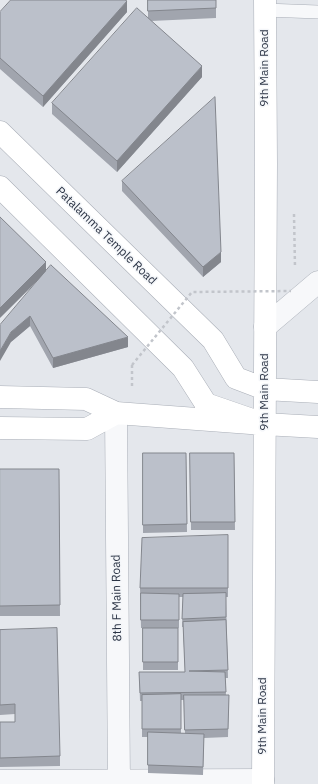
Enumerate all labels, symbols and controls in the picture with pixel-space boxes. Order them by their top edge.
street label: 9th Main Road [258,29,272,107]
street label: Patalamma Temple Road [53,184,159,288]
street label: 9th Main Road [258,353,272,431]
street label: 8th F Main Road [109,554,125,642]
street label: 9th Main Road [256,677,270,755]

